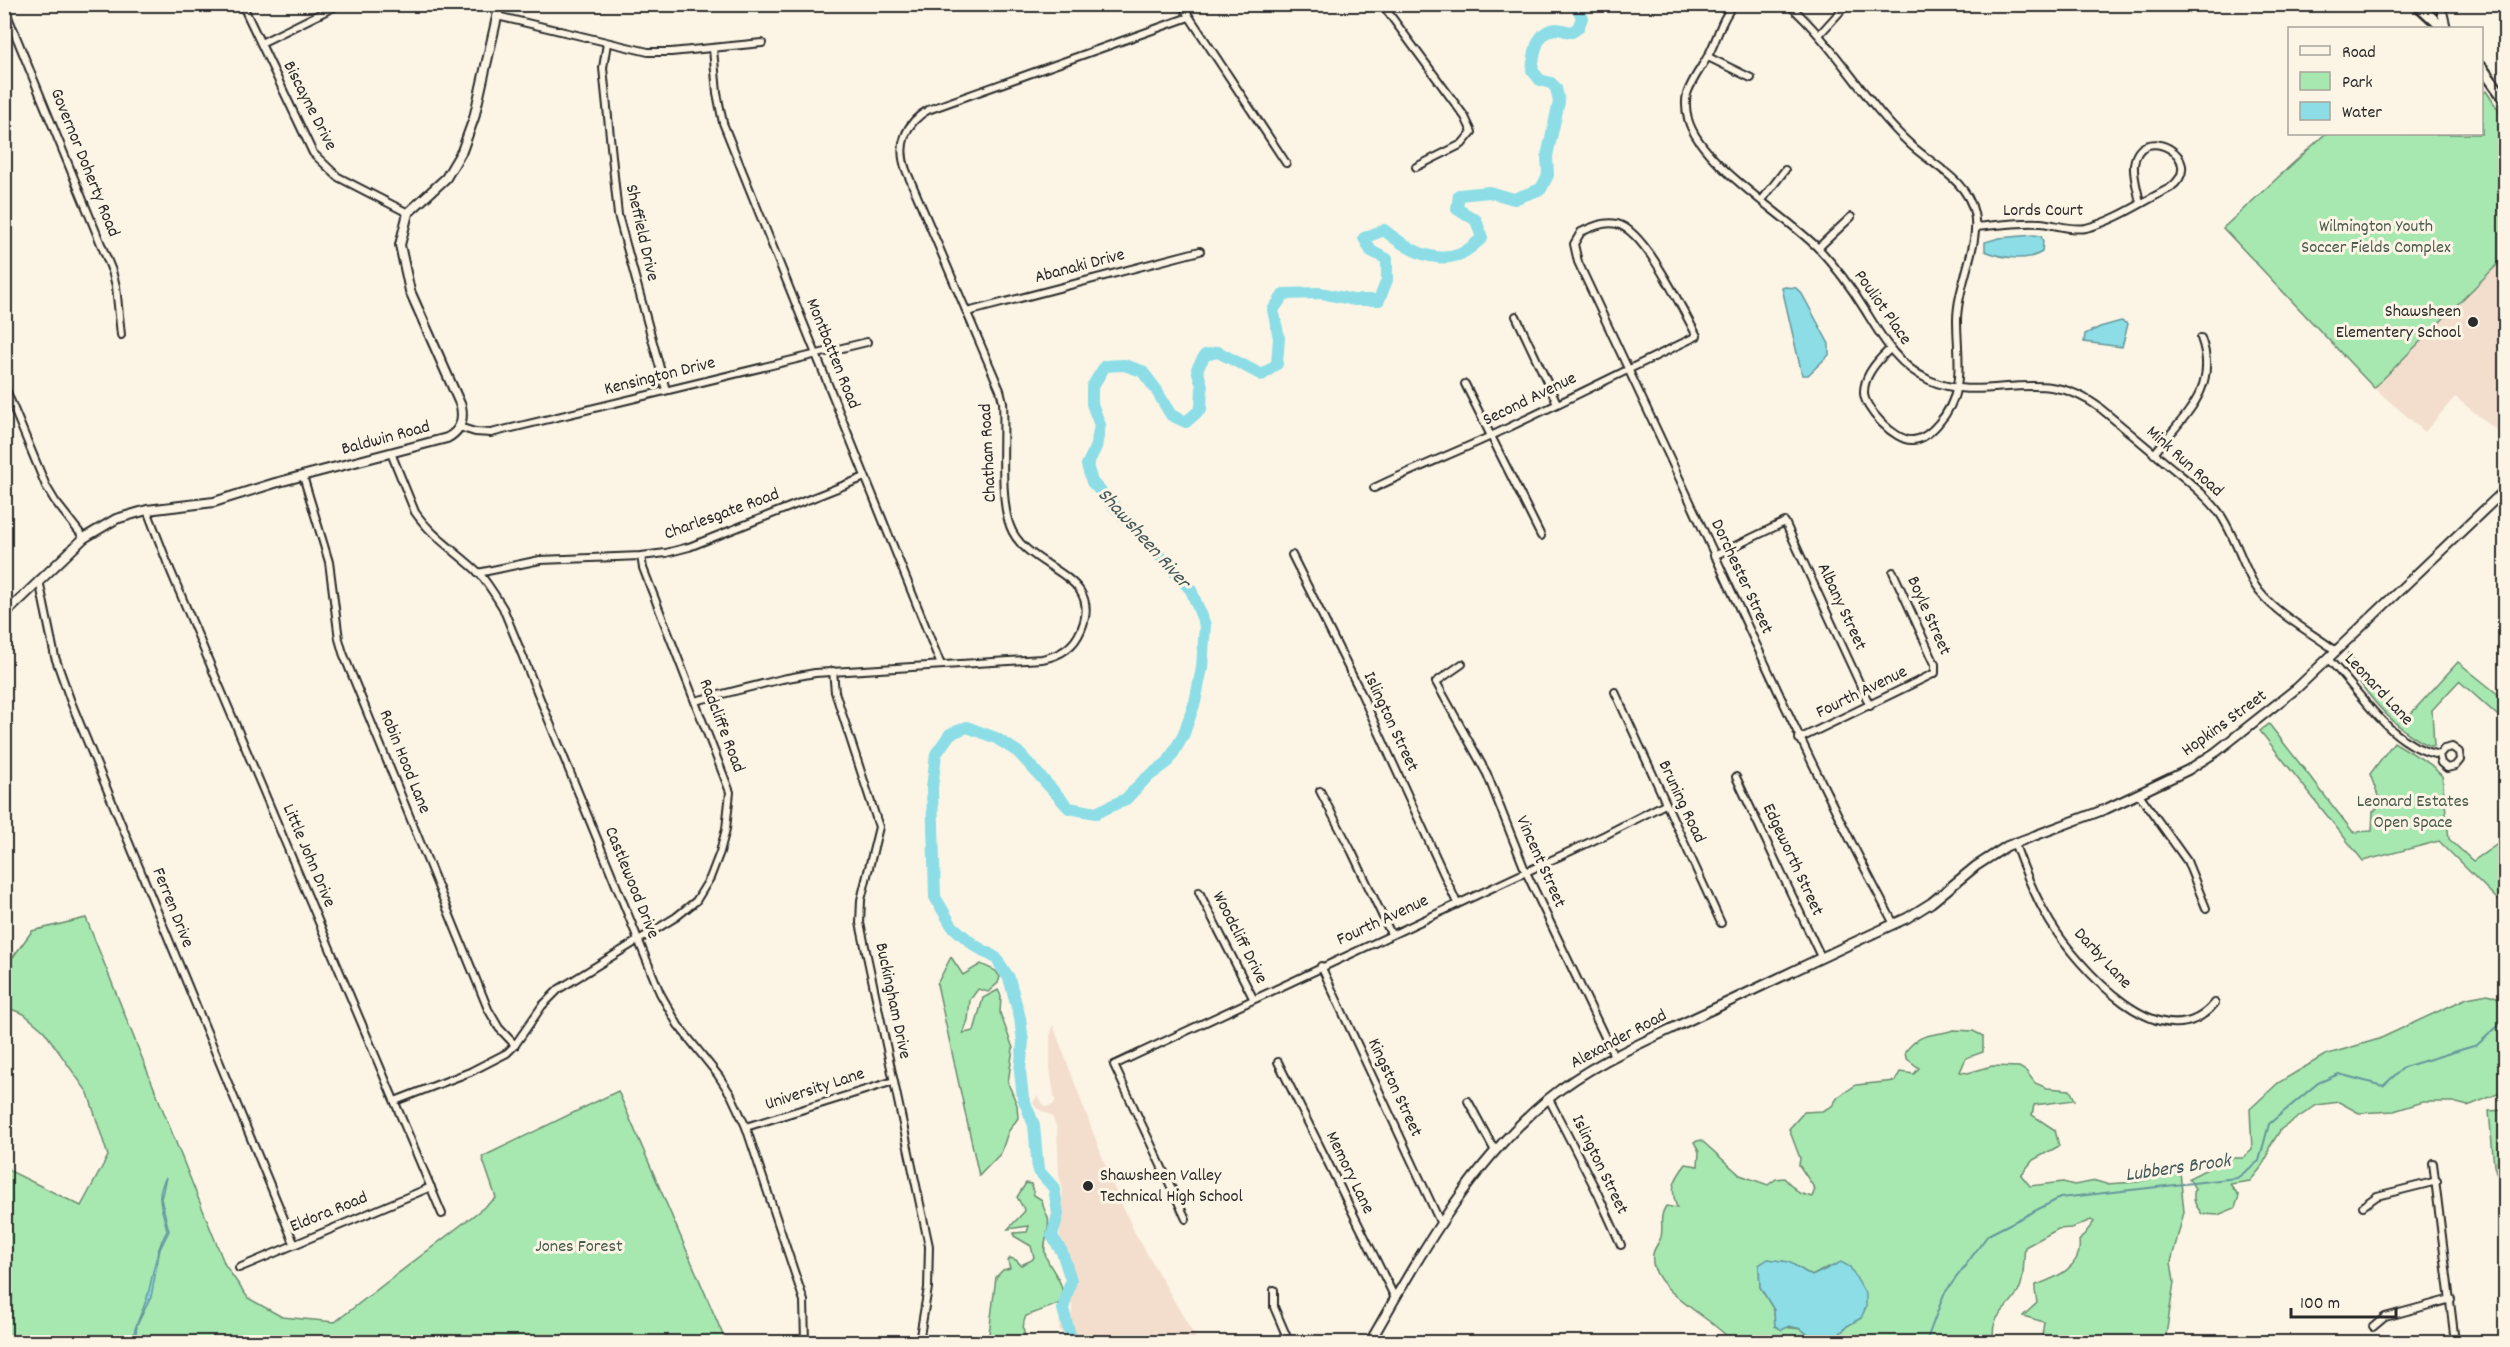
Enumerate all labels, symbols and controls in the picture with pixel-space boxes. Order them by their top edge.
legend [2288,27,2483,135]
text: Road [2342,41,2376,66]
street label: Biscayne Drive [276,57,342,155]
text: Park [2342,71,2373,96]
street label: Governor Doherty Road [43,85,125,241]
text: Water [2342,101,2382,126]
street label: Sheffield Drive [618,182,664,284]
street label: Lords Court [2003,199,2083,224]
park label: Wilmington Youth Soccer Fields Complex [2301,215,2451,261]
street label: Abanaki Drive [1032,243,1128,291]
street label: Pouliot Place [1847,265,1917,351]
street label: Montbatten Road [798,295,866,413]
place label: Shawsheen Elementery School [2336,300,2462,346]
marker: Shawsheen Elementery School [2466,315,2480,329]
street label: Kensington Drive [602,351,718,403]
street label: Second Avenue [1479,367,1581,433]
street label: Chatham Road [974,403,1004,503]
street label: Baldwin Road [339,415,433,463]
street label: Mink Run Road [2140,420,2228,504]
water label: Shawsheen River [1090,482,1198,598]
street label: Charlesgate Road [661,483,783,547]
street label: Dorchester Street [1703,515,1779,639]
street label: Albany Street [1810,559,1872,655]
street label: Boyle Street [1900,573,1957,660]
street label: Leonard Lane [2338,648,2418,732]
street label: Fourth Avenue [1812,660,1912,726]
street label: Islington Street [1356,668,1424,776]
street label: Radcliffe Road [692,676,750,776]
street label: Hopkins Street [2177,684,2273,763]
street label: Robin Hood Lane [372,706,436,818]
street label: Bruning Road [1651,757,1711,847]
park label: Leonard Estates Open Space [2357,790,2469,836]
street label: Little John Drive [275,800,341,912]
street label: Edgeworth Street [1755,800,1829,921]
street label: Vincent Street [1509,812,1572,912]
street label: Castlewood Drive [597,823,665,943]
street label: Ferren Drive [145,864,199,952]
street label: Woodcliff Drive [1205,888,1273,989]
street label: Fourth Avenue [1333,889,1433,953]
street label: Darby Lane [2067,923,2137,995]
street label: Buckingham Drive [867,941,917,1062]
street label: Alexander Road [1566,1004,1672,1076]
street label: Kingston Street [1360,1035,1428,1142]
street label: University Lane [762,1062,868,1118]
street label: Islington Street [1564,1111,1634,1219]
street label: Memory Lane [1318,1128,1380,1219]
water label: Lubbers Brook [2123,1147,2234,1190]
place label: Shawsheen Valley Technical High School [1100,1164,1243,1210]
marker: Shawsheen Valley Technical High School [1081,1179,1095,1193]
street label: Eldora Road [286,1186,372,1240]
park label: Jones Forest [535,1235,623,1260]
scale bar [2291,1281,2396,1319]
text: 100 m [2300,1292,2340,1317]

